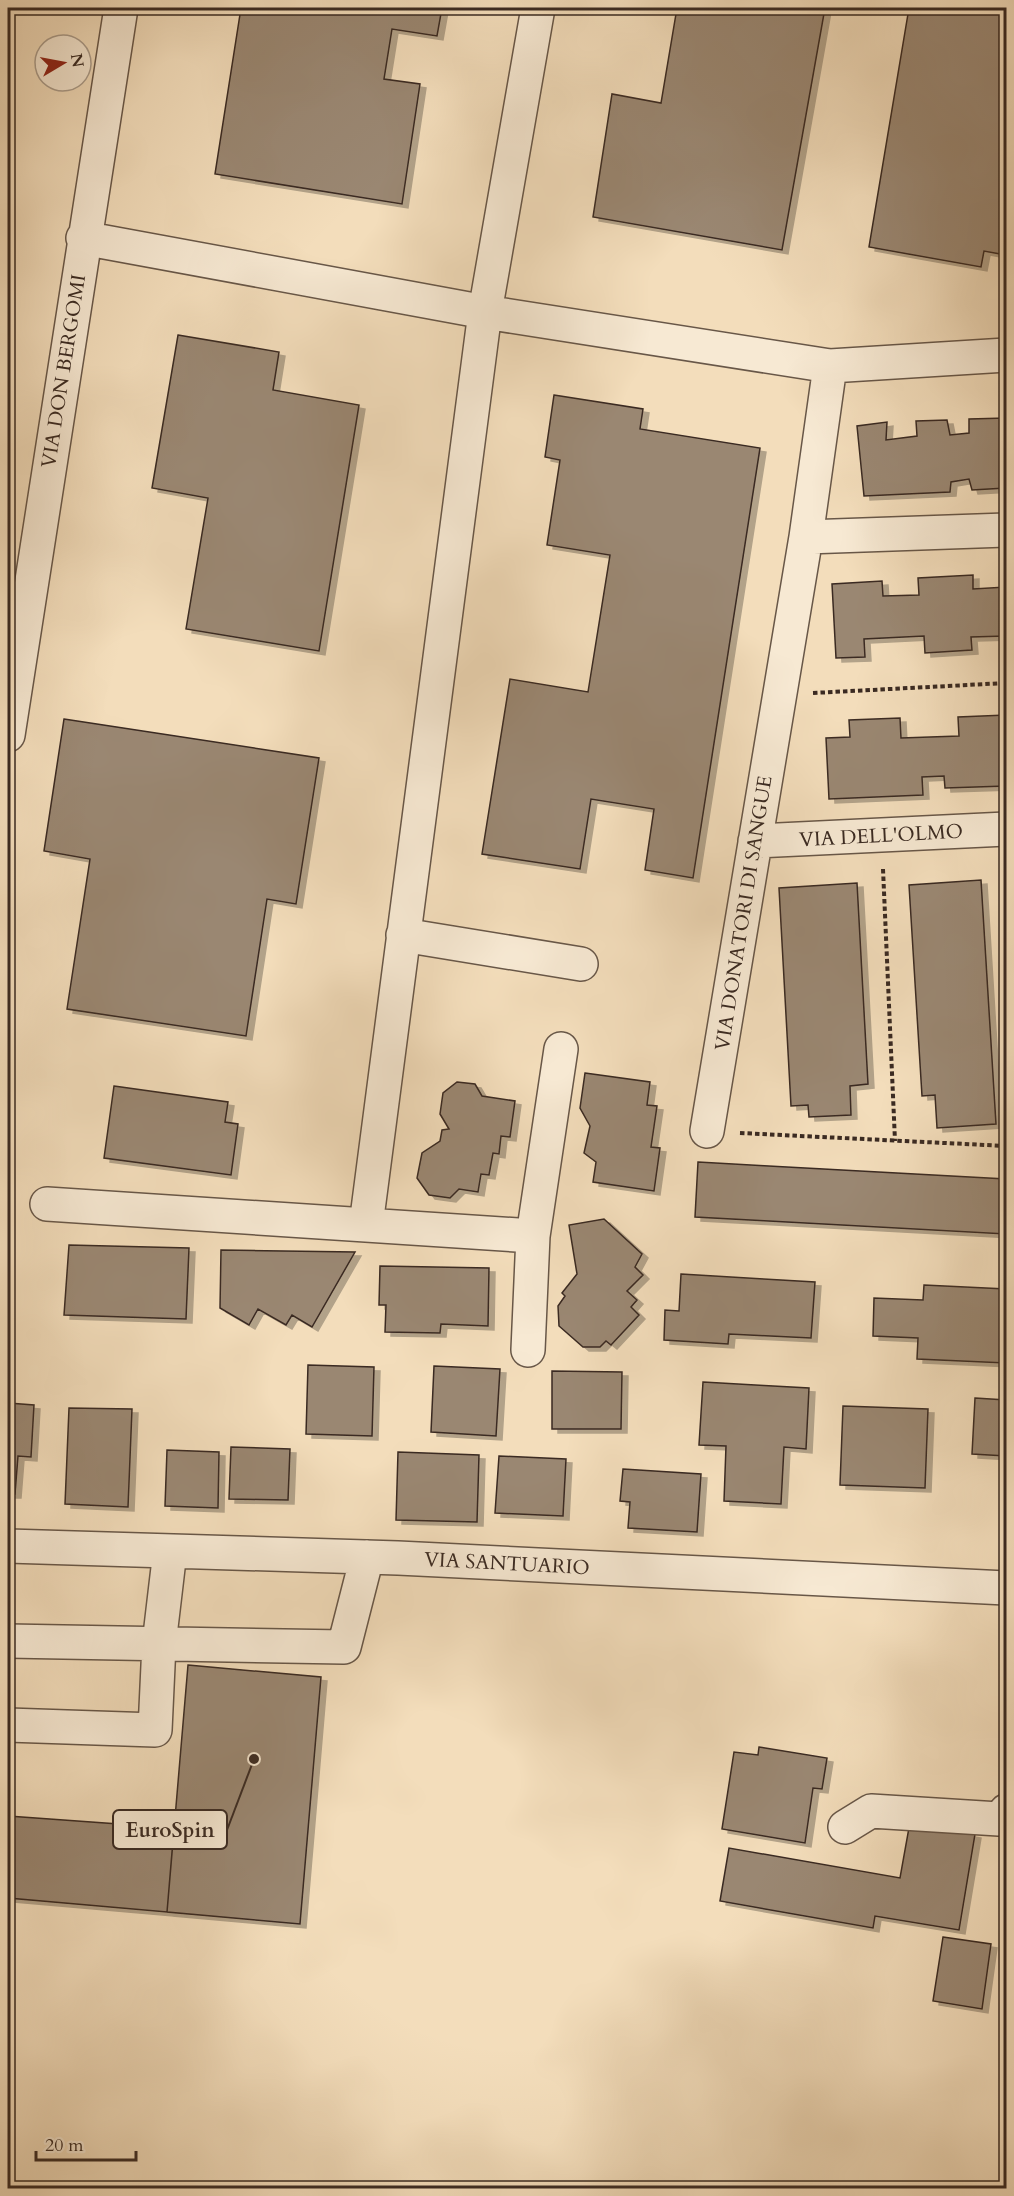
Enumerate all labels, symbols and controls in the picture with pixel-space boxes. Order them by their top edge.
north arrow [33,33,93,93]
text: N [65,52,89,69]
street label: VIA DON BERGOMI [35,272,92,470]
street label: VIA DONATORI DI SANGUE [708,774,779,1053]
street label: VIA DELL'OLMO [798,818,964,853]
street label: VIA SANTUARIO [424,1546,590,1581]
callout: EuroSpin [113,1810,227,1849]
text: EuroSpin [125,1816,215,1845]
scale bar [36,2124,136,2162]
text: 20 m [45,2133,84,2158]

